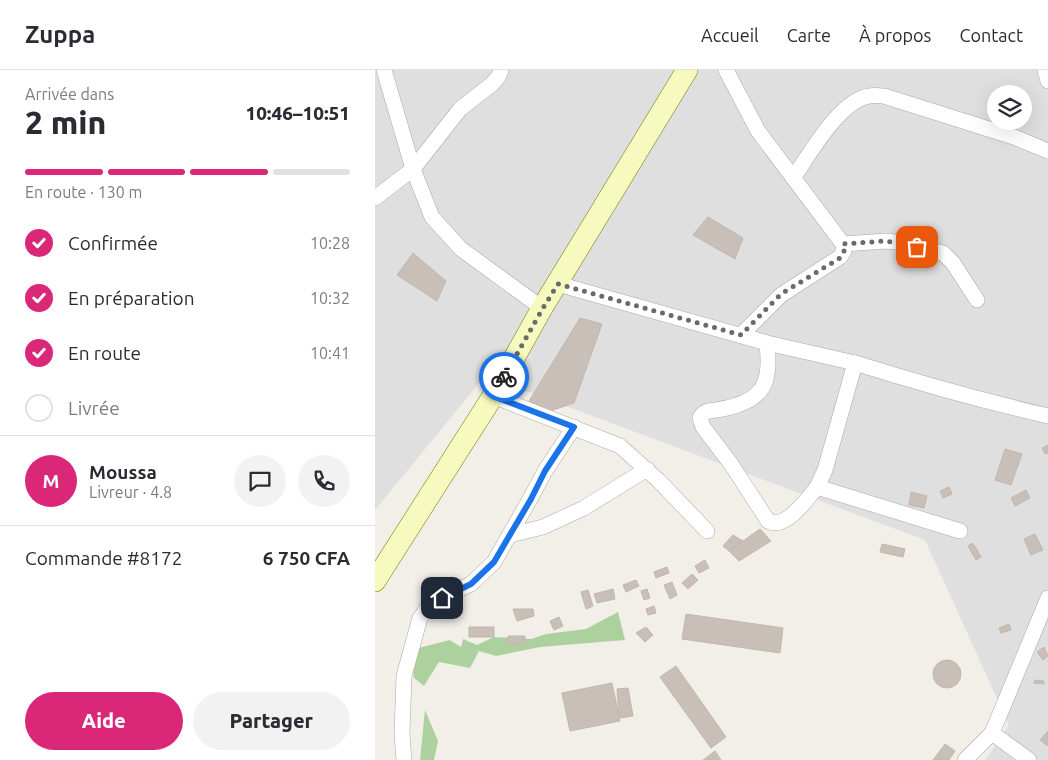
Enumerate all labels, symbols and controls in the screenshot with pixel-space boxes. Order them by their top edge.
text: Zuppa [25,21,95,48]
text: Accueil [701,25,759,45]
text: Carte [787,25,831,45]
text: À propos [859,25,931,45]
text: Contact [959,25,1023,45]
text: Arrivée dans [25,85,114,103]
map controls [987,85,1032,130]
button: layers [987,85,1032,130]
text: 10:46–10:51 [245,102,350,124]
text: 2 min [25,104,106,140]
text: En route · 130 m [25,183,142,201]
pin [896,226,938,268]
icon: check [25,229,53,257]
text: Confirmée [68,232,158,254]
icon: bag [903,233,931,261]
text: 10:28 [310,234,350,252]
icon: check [25,284,53,312]
text: En préparation [68,287,195,309]
text: 10:32 [310,289,350,307]
icon: check [25,339,53,367]
text: En route [68,342,141,364]
text: 10:41 [310,344,350,362]
courier [479,352,529,402]
icon: bike [490,363,518,391]
text: Livrée [68,397,120,419]
button: chat [234,455,286,507]
button: phone [298,455,350,507]
text: Moussa [89,461,157,483]
text: M [43,470,59,492]
text: Livreur · 4.8 [89,483,172,501]
text: Commande #8172 [25,547,182,569]
text: 6 750 CFA [263,547,350,569]
pin [421,577,463,619]
icon: home [428,584,456,612]
button: Aide [25,692,183,750]
button: Partager [193,692,350,750]

